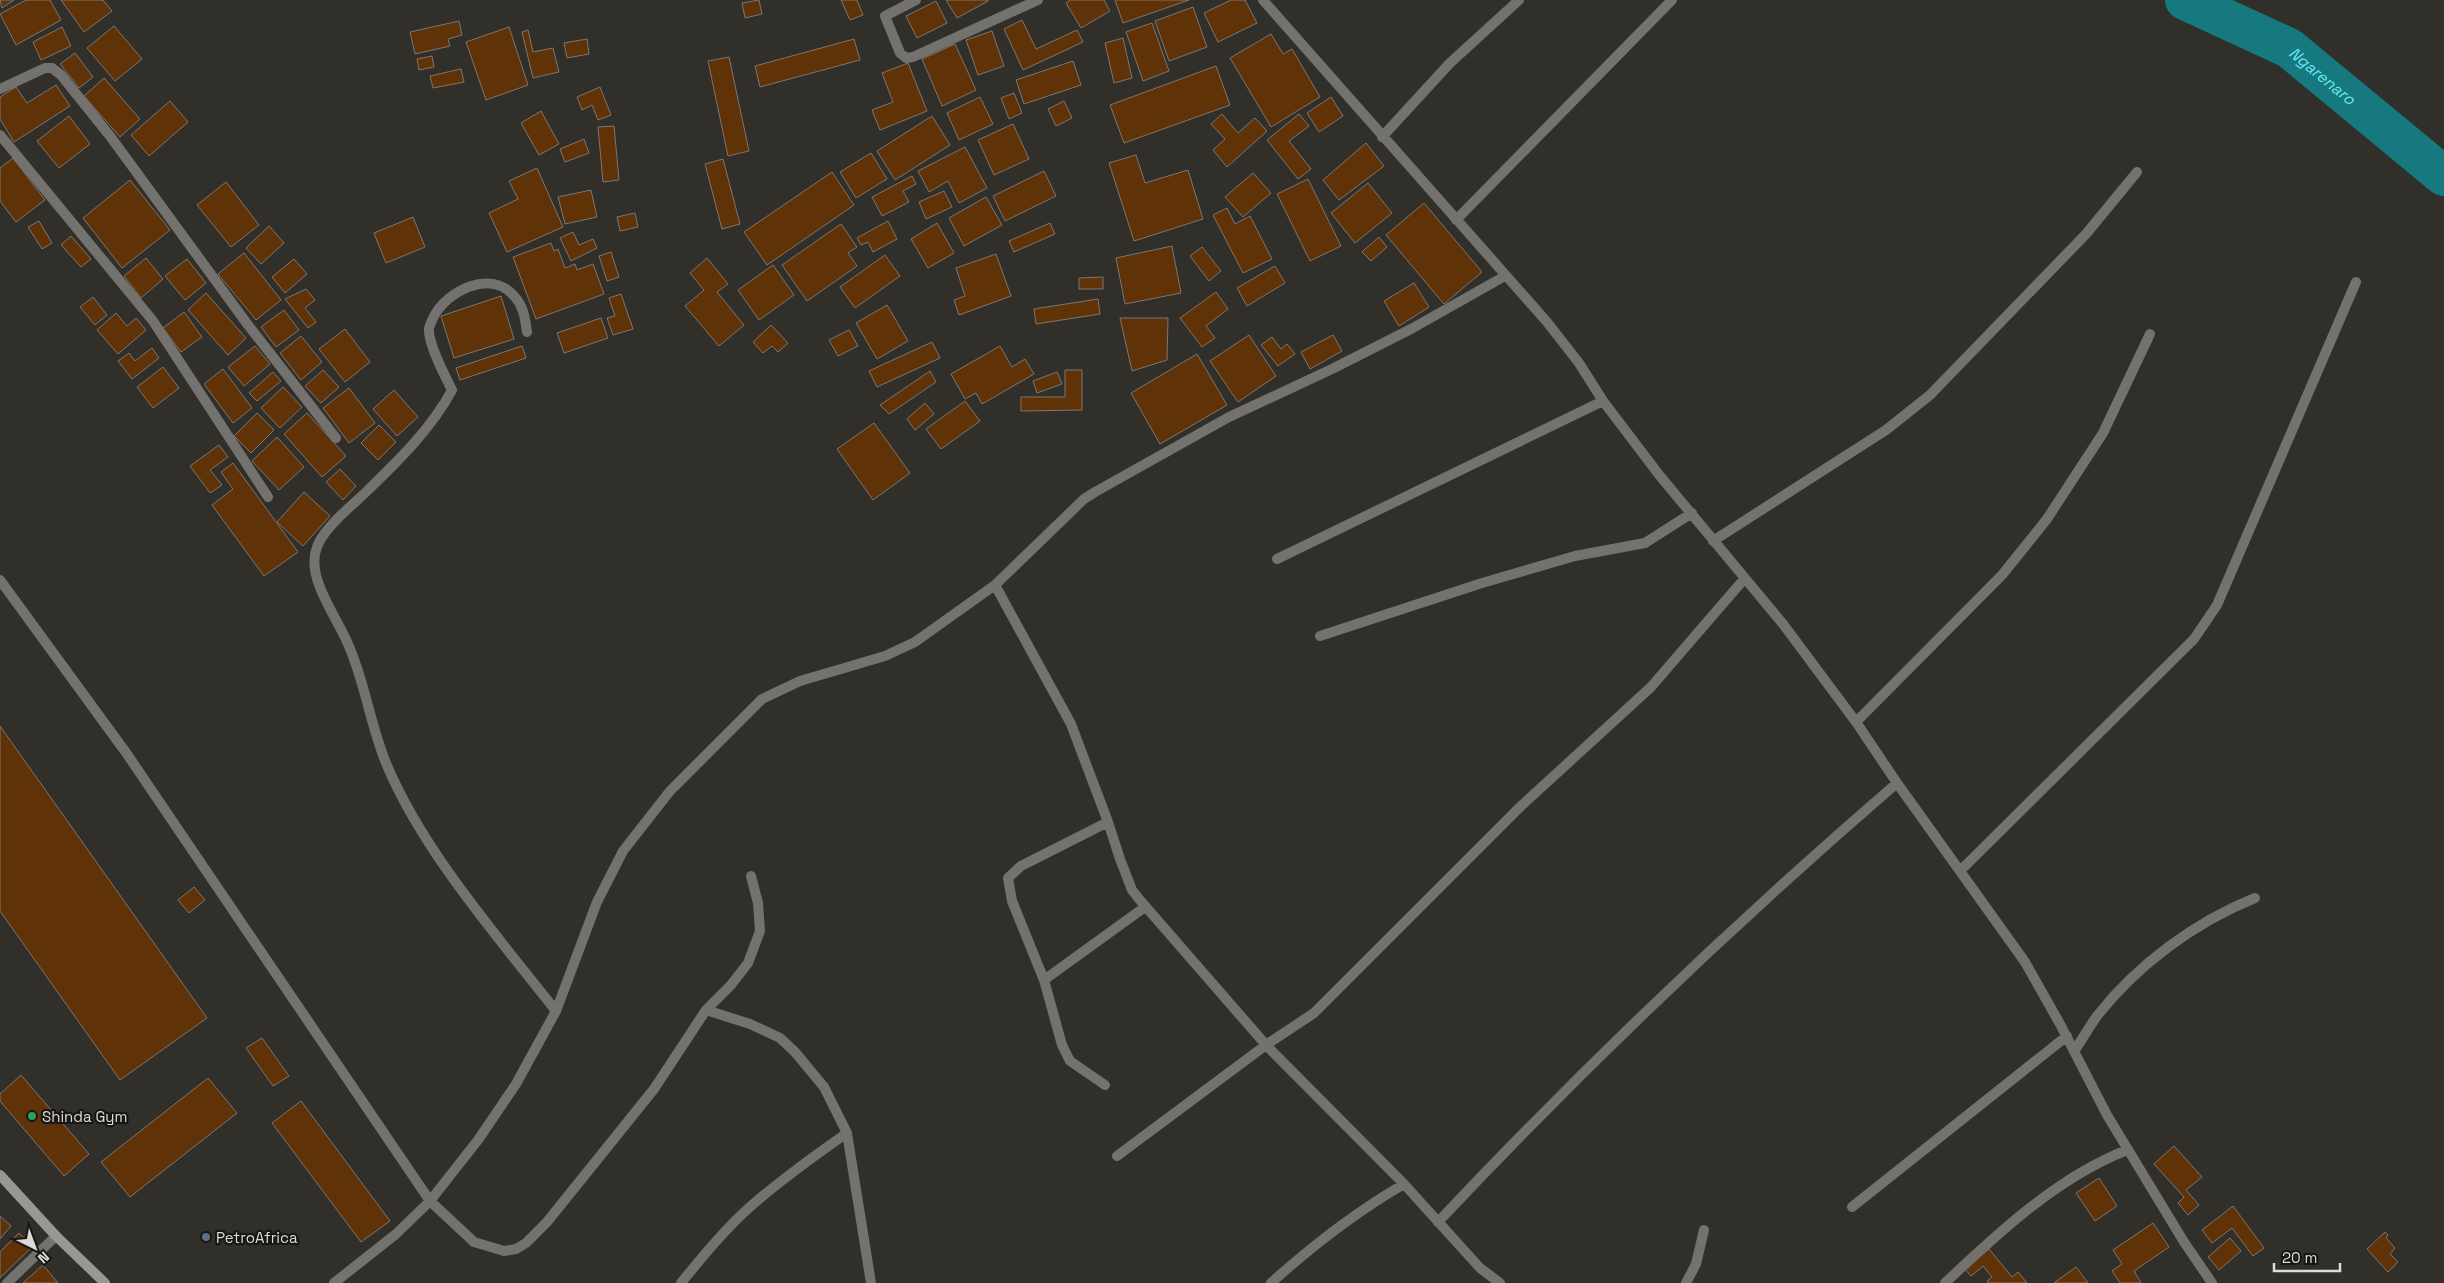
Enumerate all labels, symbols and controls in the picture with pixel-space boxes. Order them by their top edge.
water label: Ngarenaro [2285,42,2361,110]
place label: Shinda Gym [42,1107,127,1126]
marker: Shinda Gym [26,1110,38,1122]
north arrow [10,1223,60,1273]
place label: PetroAfrica [216,1228,298,1247]
marker: PetroAfrica [200,1231,212,1243]
scale bar [2274,1240,2340,1272]
text: N [34,1248,53,1267]
text: 20 m [2282,1248,2317,1267]

